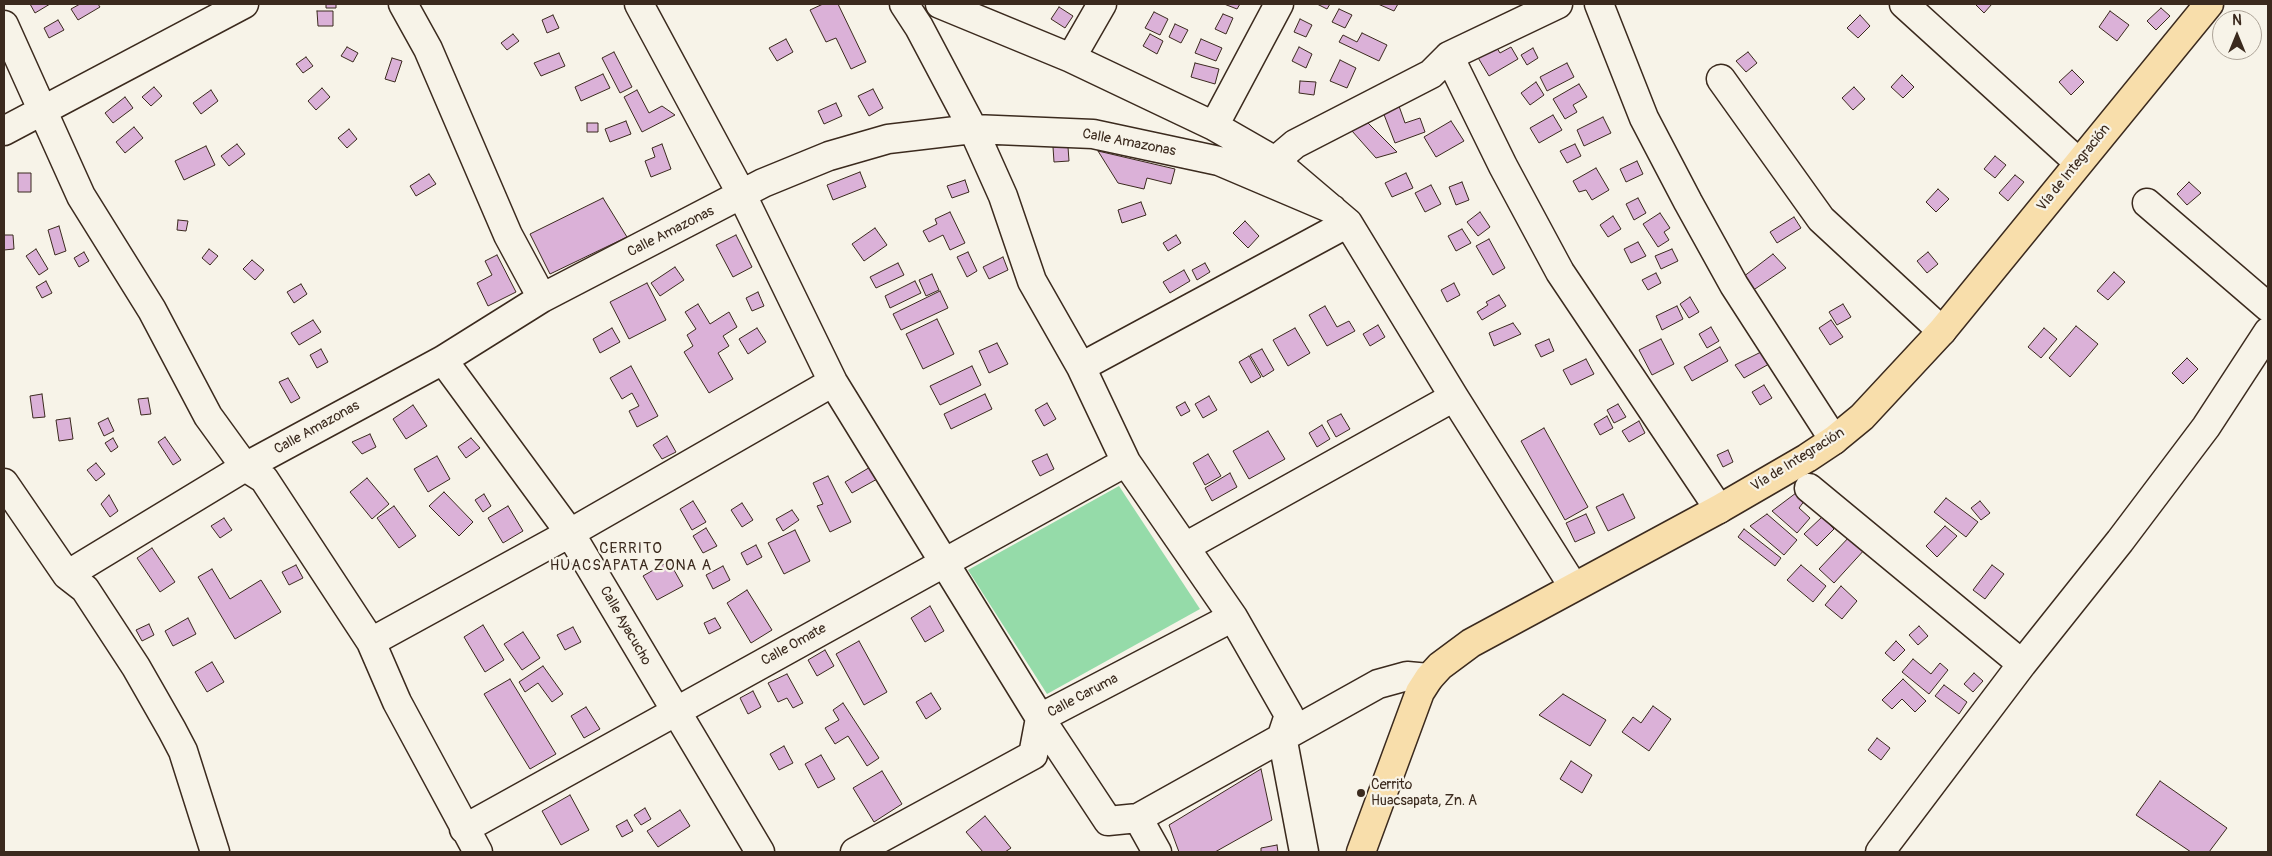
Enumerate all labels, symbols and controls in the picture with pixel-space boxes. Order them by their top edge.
north arrow [2212,10,2262,60]
text: N [2232,12,2242,29]
street label: Vía de Integración [2034,121,2114,215]
street label: Calle Amazonas [1081,126,1177,160]
street label: Calle Amazonas [625,203,717,261]
street label: Calle Amazonas [271,398,363,458]
street label: Vía de Integración [1748,425,1848,495]
district label: CERRITO HUACSAPATA ZONA A [548,540,714,575]
street label: Calle Ayacucho [596,584,654,668]
street label: Calle Omate [759,620,829,670]
street label: Calle Caruma [1045,670,1121,722]
place label: Cerrito Huacsapata, Zn. A [1371,777,1477,810]
marker: Cerrito Huacsapata, Zn. A [1355,787,1367,799]

